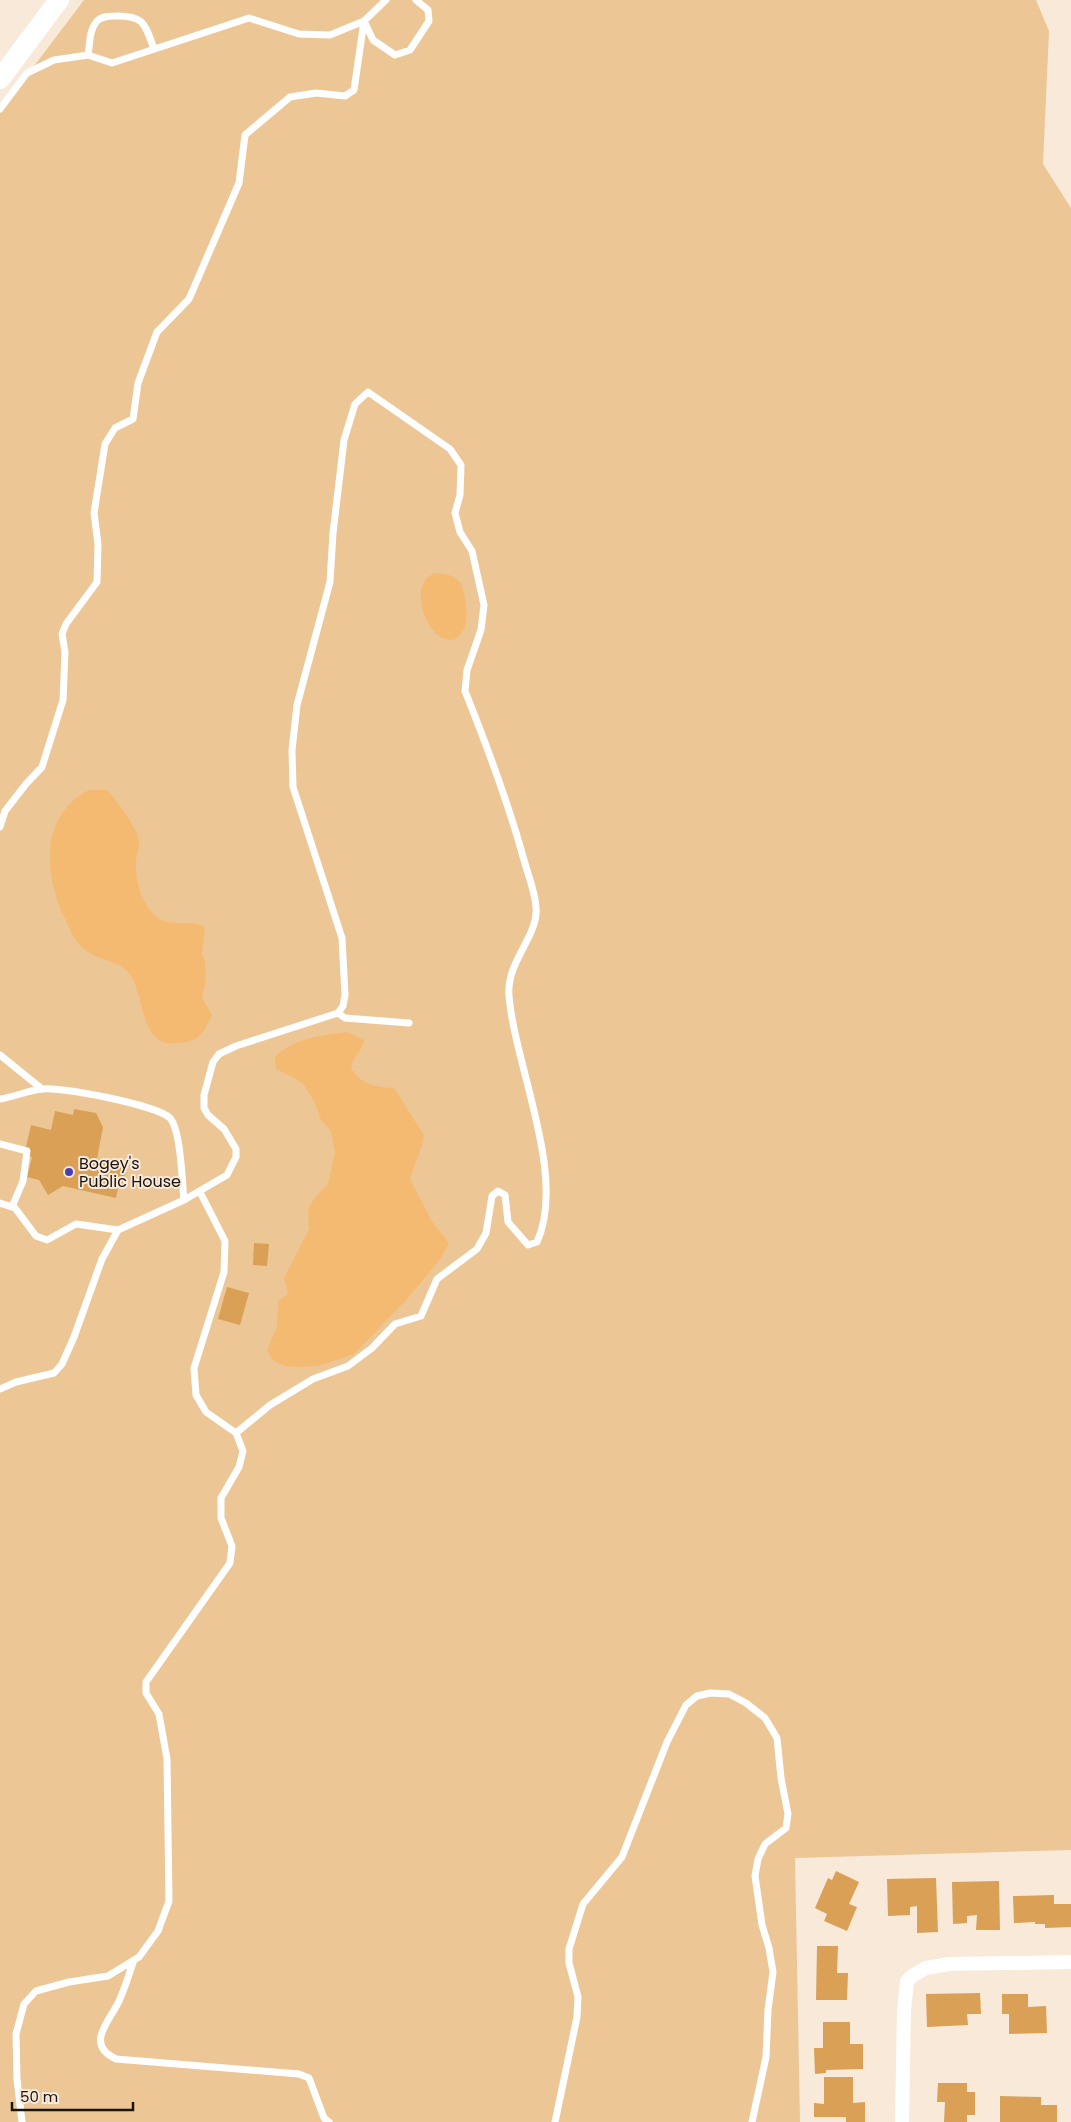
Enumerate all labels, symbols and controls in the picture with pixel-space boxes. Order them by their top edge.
place label: Bogey's Public House [79,1152,181,1193]
marker: Bogey's Public House [63,1166,75,1178]
scale bar [12,2080,134,2112]
text: 50 m [20,2086,58,2107]

